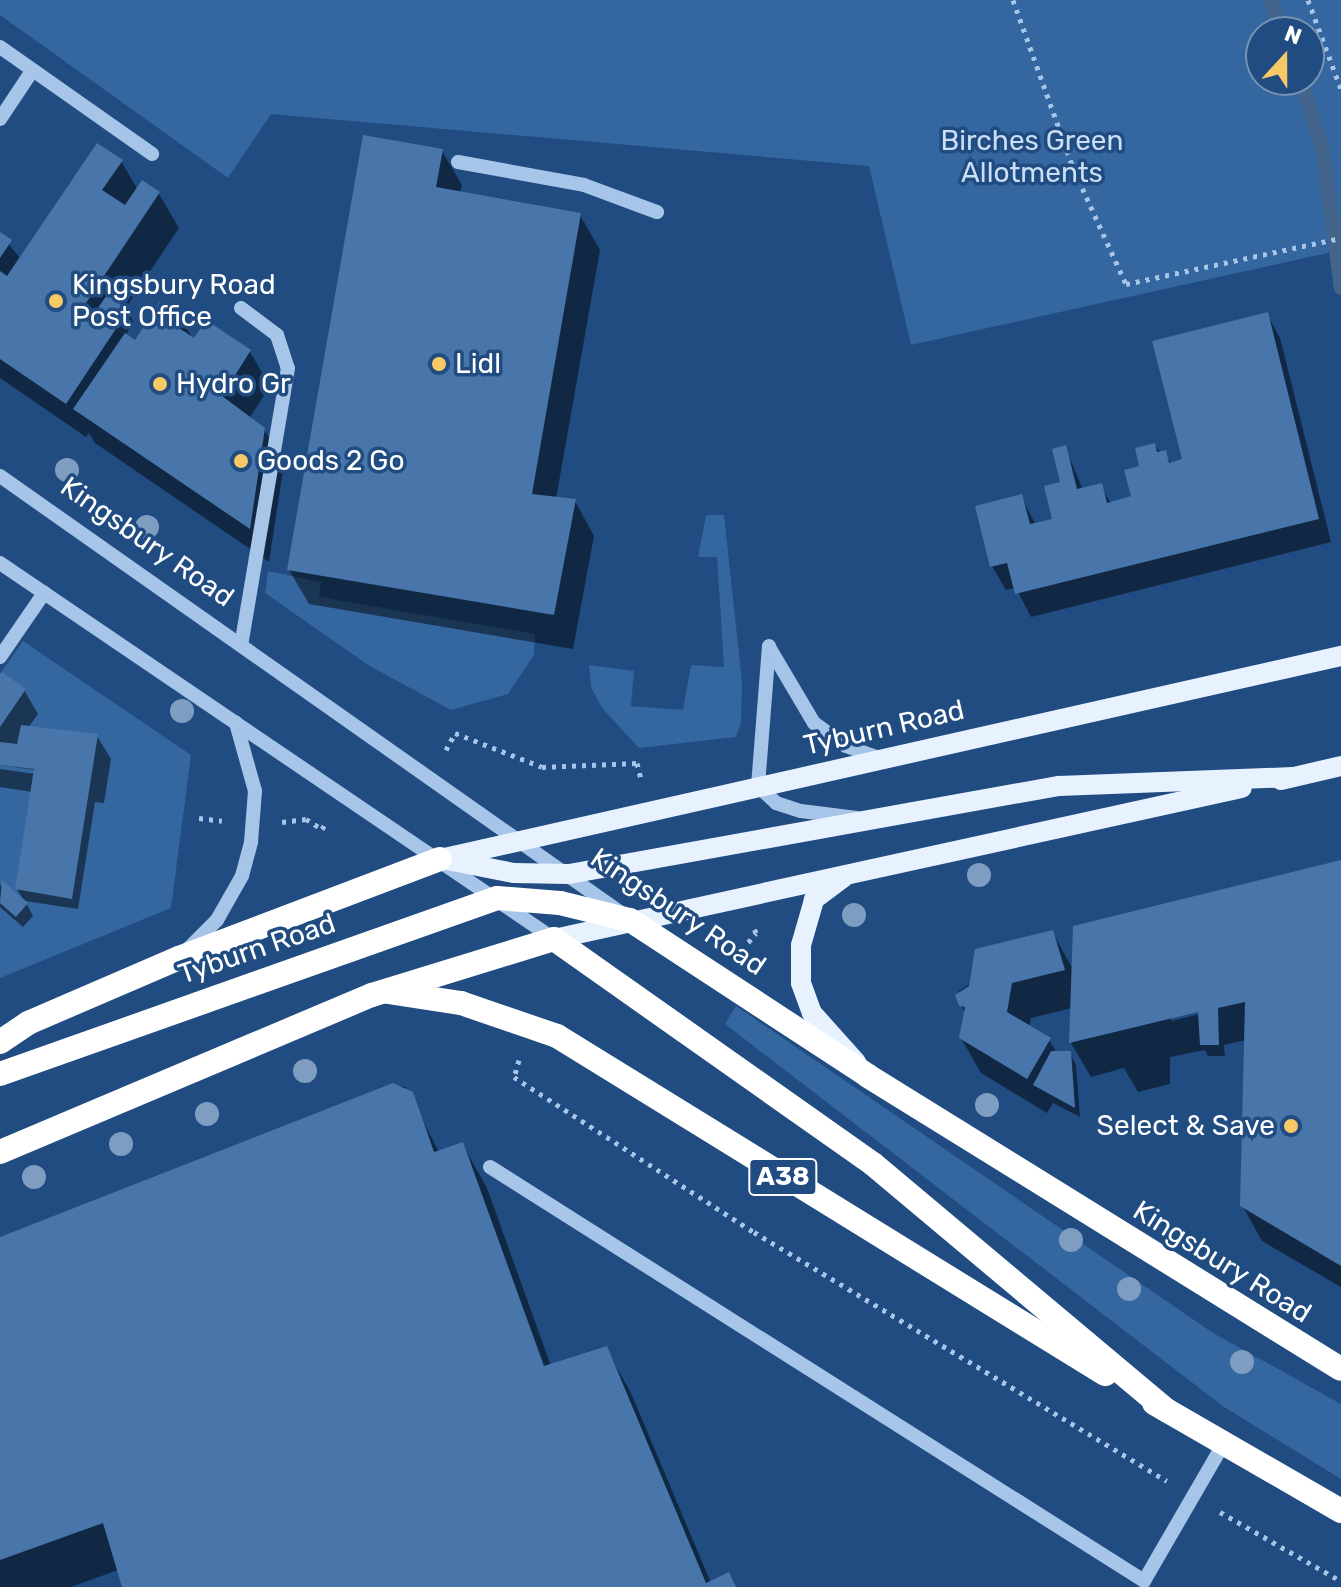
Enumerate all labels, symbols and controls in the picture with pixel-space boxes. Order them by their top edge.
north arrow [1245,16,1325,96]
text: N [1281,20,1305,50]
park label: Birches Green Allotments [941,124,1123,190]
place label: Kingsbury Road Post Office [72,268,276,334]
marker: Kingsbury Road Post Office [47,292,65,310]
place label: Lidl [455,347,501,381]
marker: Lidl [430,355,448,373]
place label: Hydro Gr [176,367,291,401]
marker: Hydro Gr [151,375,169,393]
place label: Goods 2 Go [257,444,404,478]
marker: Goods 2 Go [232,452,250,470]
street label: Kingsbury Road [54,470,240,614]
street label: Tyburn Road [800,693,968,763]
street label: Kingsbury Road [584,841,772,983]
street label: Tyburn Road [174,906,340,992]
place label: Select & Save [1097,1109,1275,1143]
marker: Select & Save [1282,1117,1300,1135]
road number: A38 [747,1155,819,1199]
street label: Kingsbury Road [1126,1194,1318,1330]

